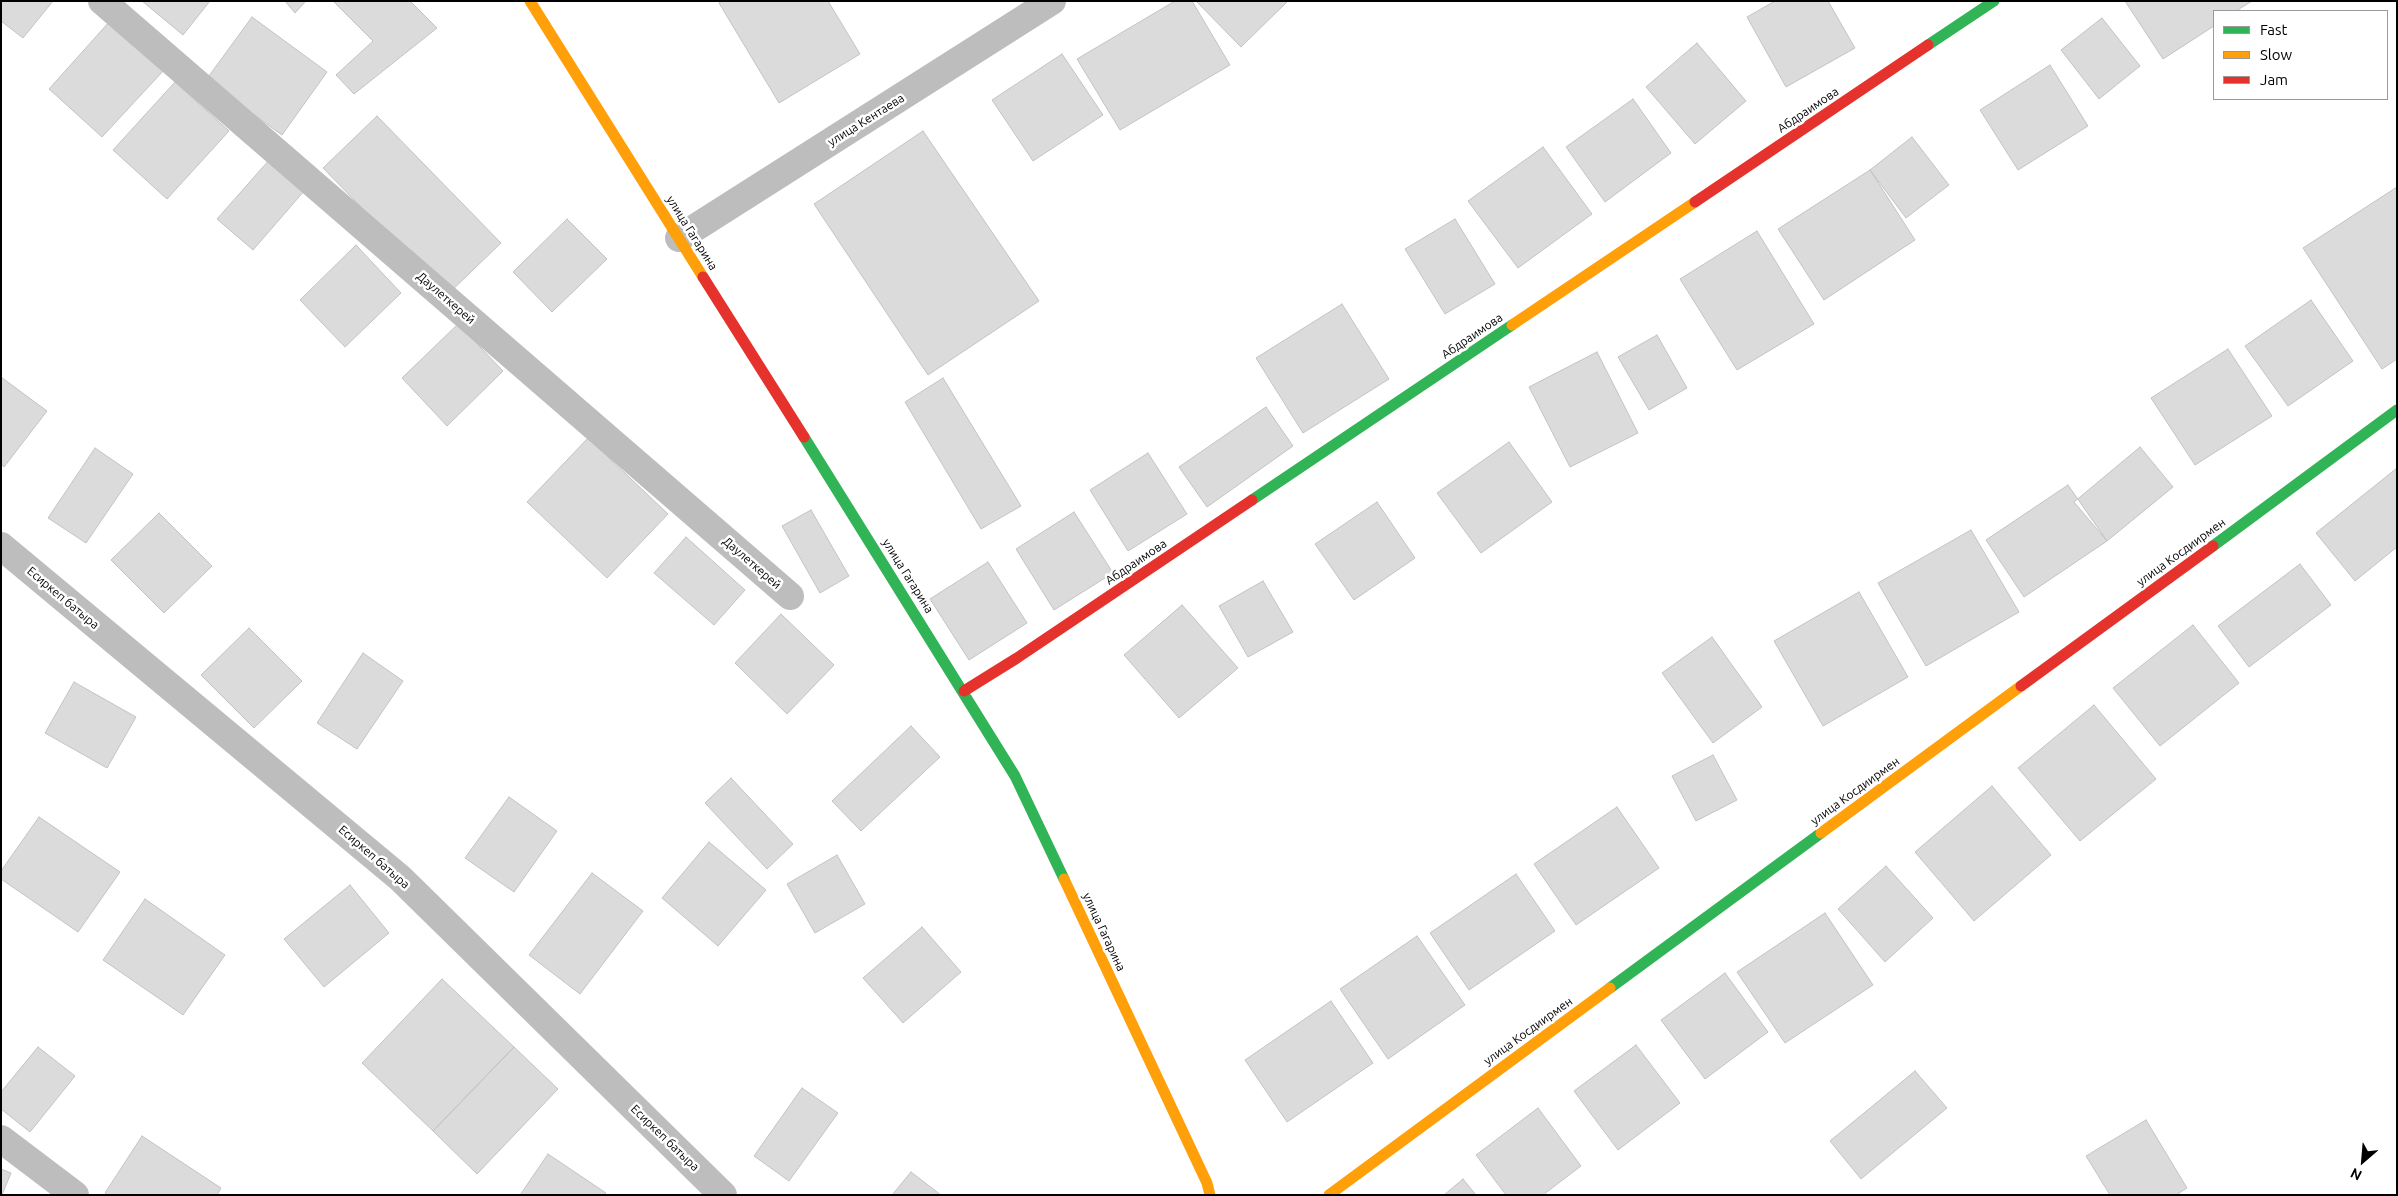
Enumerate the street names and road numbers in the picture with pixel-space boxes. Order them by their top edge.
street label: Абдраимова [1775,84,1841,136]
street label: улица Кентаева [825,91,907,149]
street label: улица Гагарина [663,193,721,273]
street label: Даулеткерей [414,269,478,327]
street label: Абдраимова [1439,310,1505,362]
street label: улица Косдиирмен [2134,515,2228,589]
street label: Даулеткерей [720,534,784,592]
street label: улица Гагарина [879,536,937,616]
street label: Абдраимова [1103,536,1169,588]
street label: Есиркеп батыра [24,564,102,632]
street label: улица Косдиирмен [1808,754,1902,828]
street label: Есиркеп батыра [336,822,412,892]
street label: улица Гагарина [1080,890,1128,974]
street label: улица Косдиирмен [1481,994,1575,1068]
street label: Есиркеп батыра [628,1102,702,1174]

